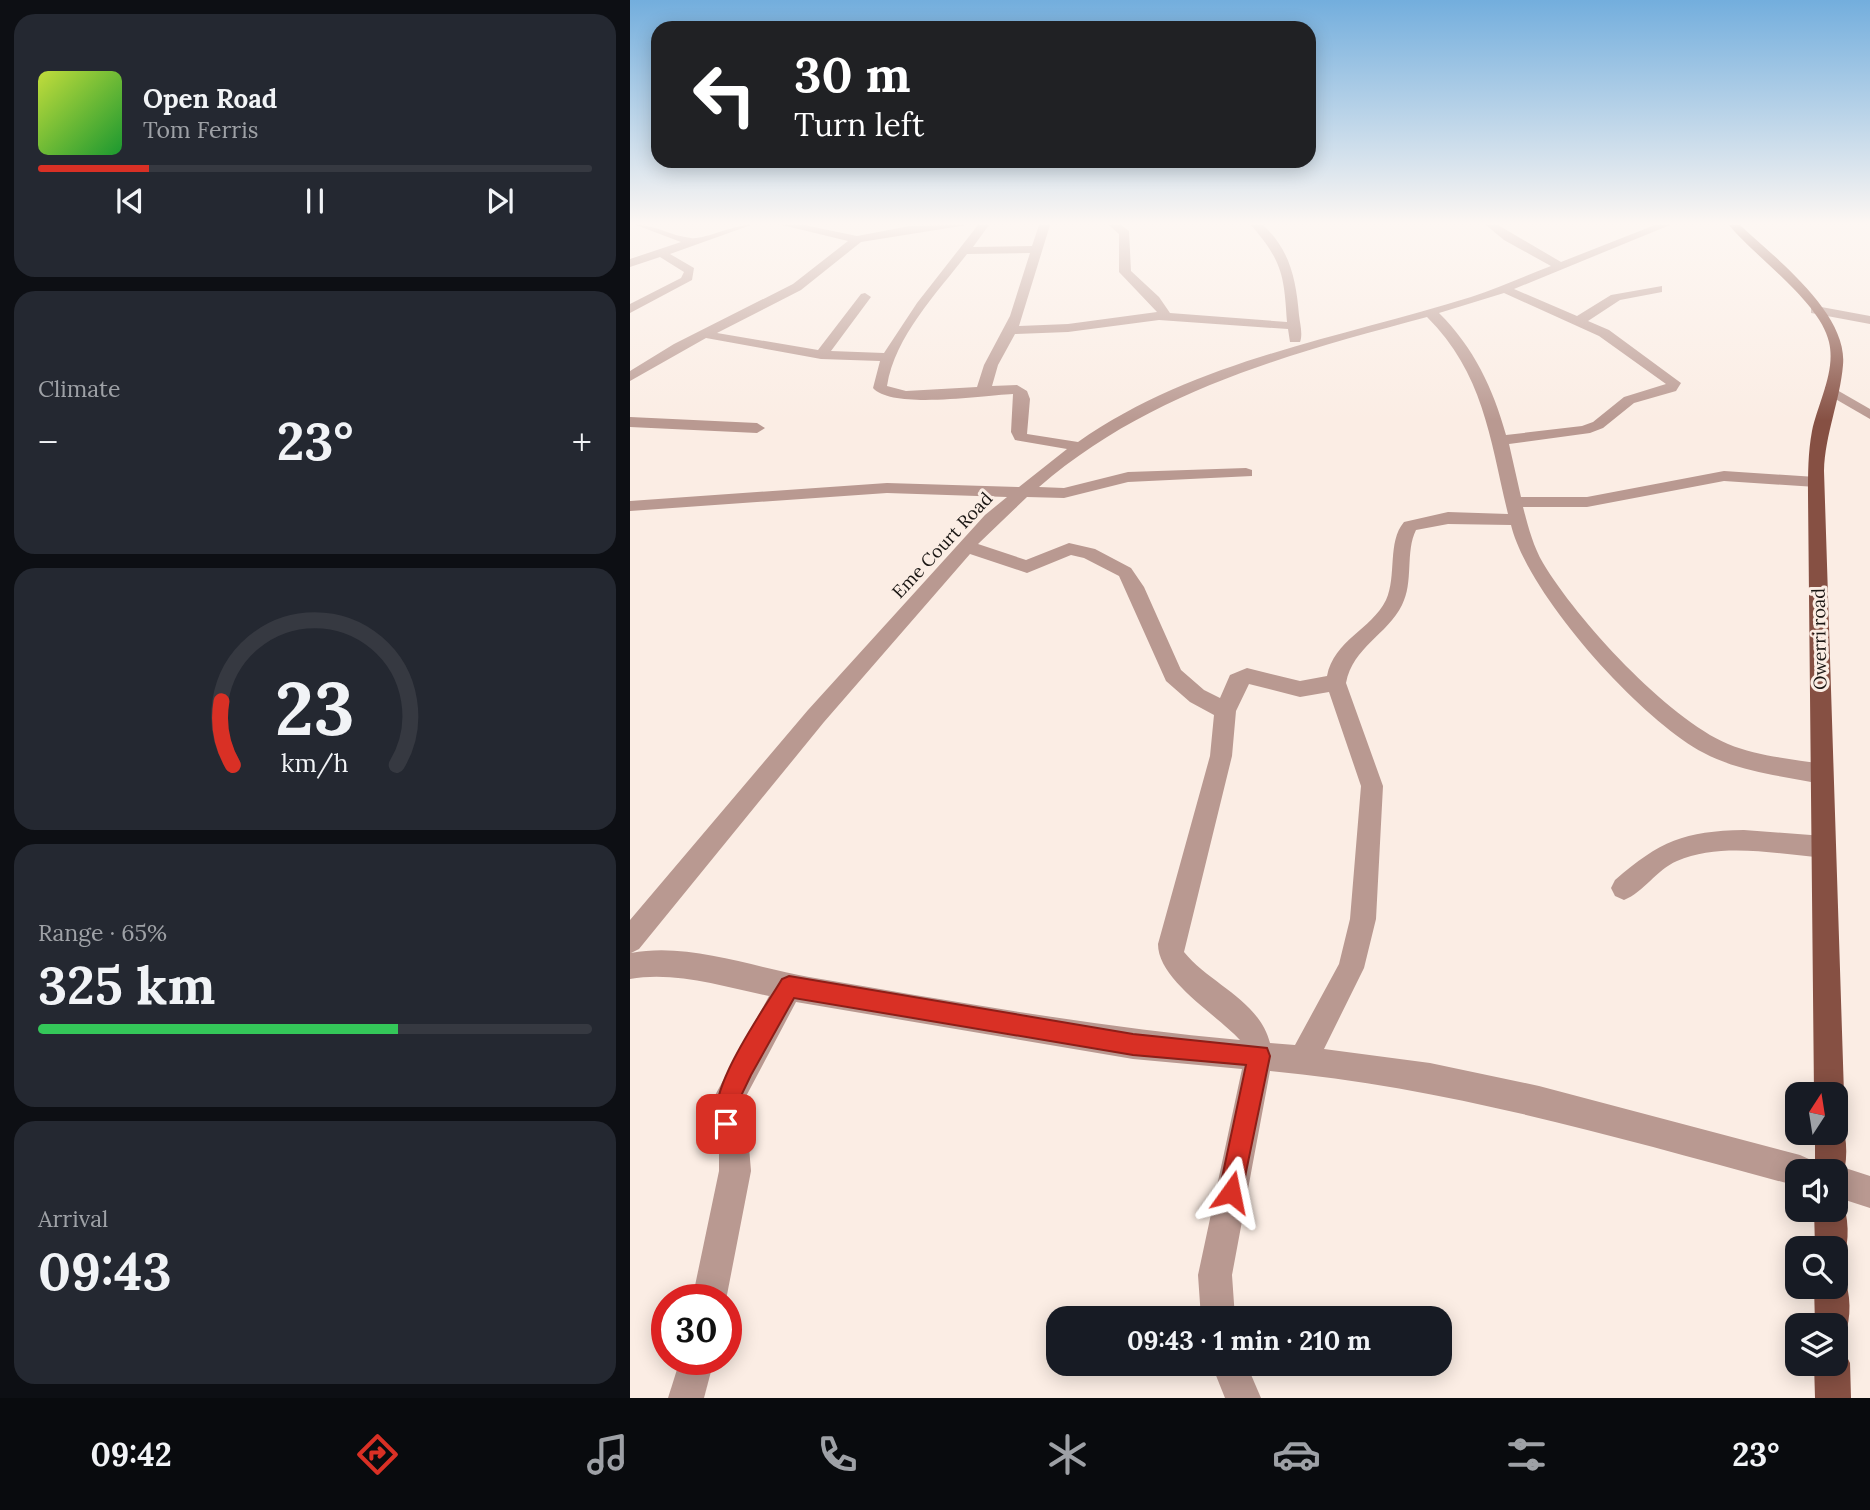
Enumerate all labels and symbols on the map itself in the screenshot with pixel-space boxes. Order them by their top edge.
street label: Eme Court Road [887,487,997,603]
street label: Owerri road [1807,588,1831,690]
north arrow [1785,1082,1848,1144]
pin [696,1094,756,1154]
position arrow [1194,1155,1268,1229]
speed limit sign: 30 [651,1284,742,1375]

